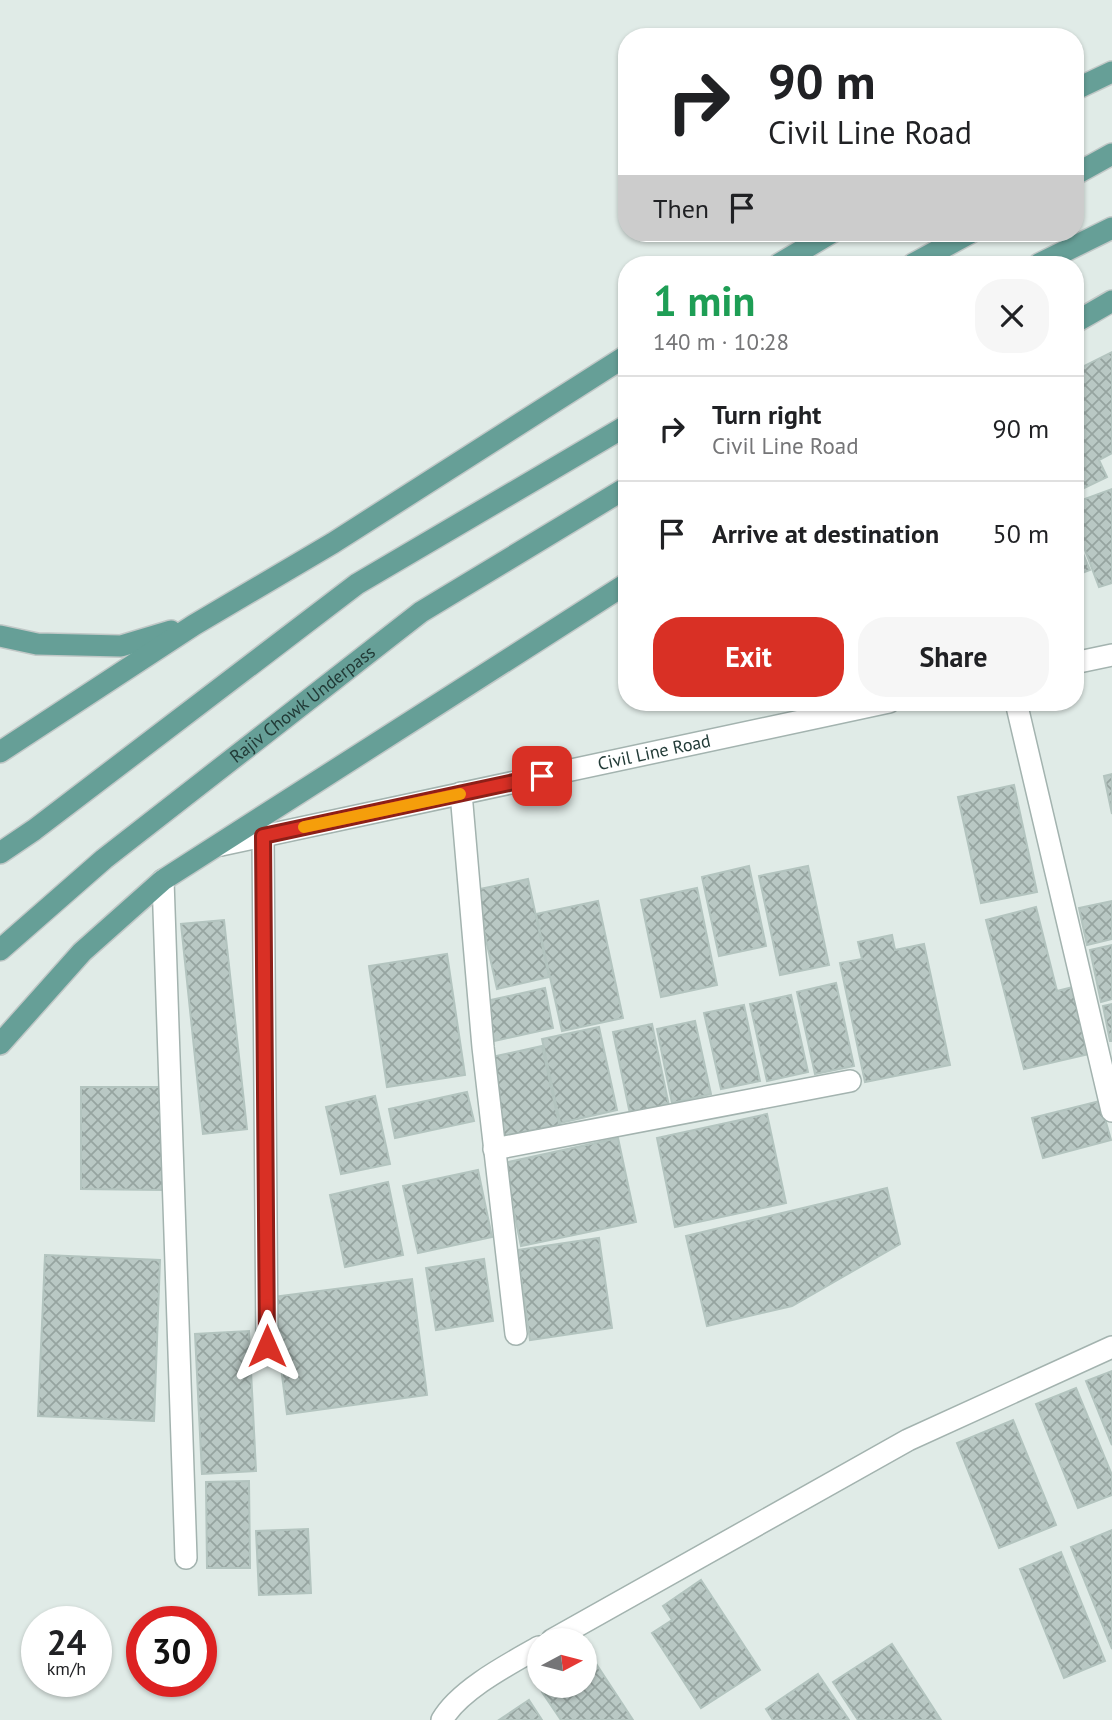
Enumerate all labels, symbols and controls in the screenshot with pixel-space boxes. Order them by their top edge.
text: 90 m [768,49,875,113]
icon: right [653,56,744,147]
text: Civil Line Road [768,111,972,153]
icon: arrive [723,189,761,227]
text: Then [653,192,709,225]
text: 1 min [653,273,755,328]
button: close [975,279,1049,353]
text: 140 m · 10:28 [653,327,789,356]
text: Turn right [712,398,821,431]
icon: right [653,410,691,448]
text: 90 m [993,412,1049,445]
text: Civil Line Road [712,431,859,460]
icon: arrive [653,515,691,553]
text: Arrive at destination [712,517,939,550]
text: 50 m [993,517,1049,550]
button: Exit [653,617,844,697]
button: Share [858,617,1049,697]
street label: Rajiv Chowk Underpass [225,640,380,768]
street label: Civil Line Road [596,729,713,775]
pin [512,746,572,806]
icon: arrive [523,757,561,795]
position arrow [230,1309,304,1383]
speed limit sign: 30 [126,1606,217,1697]
text: 24 [47,1619,86,1665]
north arrow [527,1628,597,1698]
map controls [527,1628,597,1698]
text: km/h [47,1657,86,1680]

